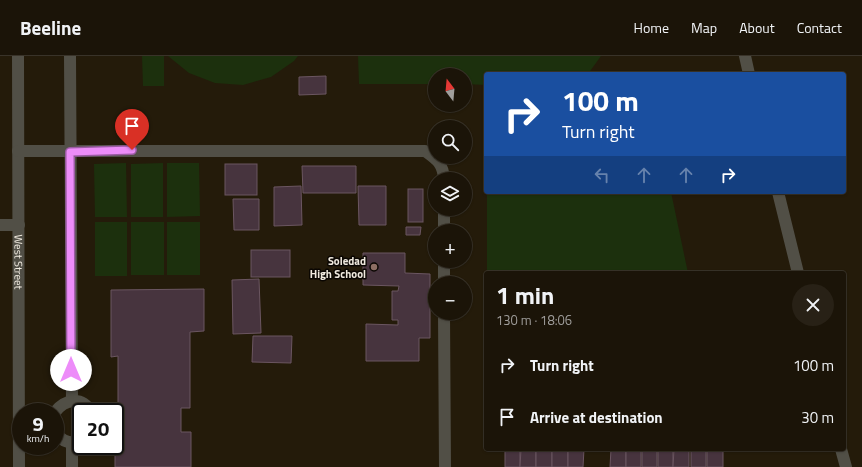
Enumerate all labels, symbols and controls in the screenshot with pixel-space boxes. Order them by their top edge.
text: Beeline [20,13,81,42]
text: Home [634,17,669,38]
text: Map [691,17,717,38]
text: About [739,17,775,38]
text: Contact [797,17,842,38]
north arrow [428,68,472,112]
map controls [428,68,472,320]
text: 100 m [562,79,639,122]
icon: right [496,88,548,140]
pin [115,109,149,150]
icon: arrive [121,115,143,137]
text: Turn right [562,118,635,145]
button: search [428,120,472,164]
icon: left [591,164,613,186]
icon: ahead [633,164,655,186]
icon: ahead [675,164,697,186]
icon: right [717,164,739,186]
button: layers [428,172,472,216]
button: + [428,224,472,268]
street label: West Street [10,235,27,290]
place label: Soledad High School [310,253,366,282]
marker: Soledad High School [369,262,379,272]
button: − [428,276,472,320]
text: 1 min [496,277,554,313]
button: close [792,284,834,326]
text: 130 m · 18:06 [496,310,572,330]
position arrow [50,349,92,391]
icon: right [496,354,518,376]
text: Turn right [530,354,594,377]
text: 100 m [793,354,834,377]
speed limit sign: 20 [72,403,124,455]
icon: arrive [496,406,518,428]
text: Arrive at destination [530,406,663,429]
text: 30 m [801,406,834,429]
text: 9 [32,408,44,439]
text: km/h [27,431,49,446]

